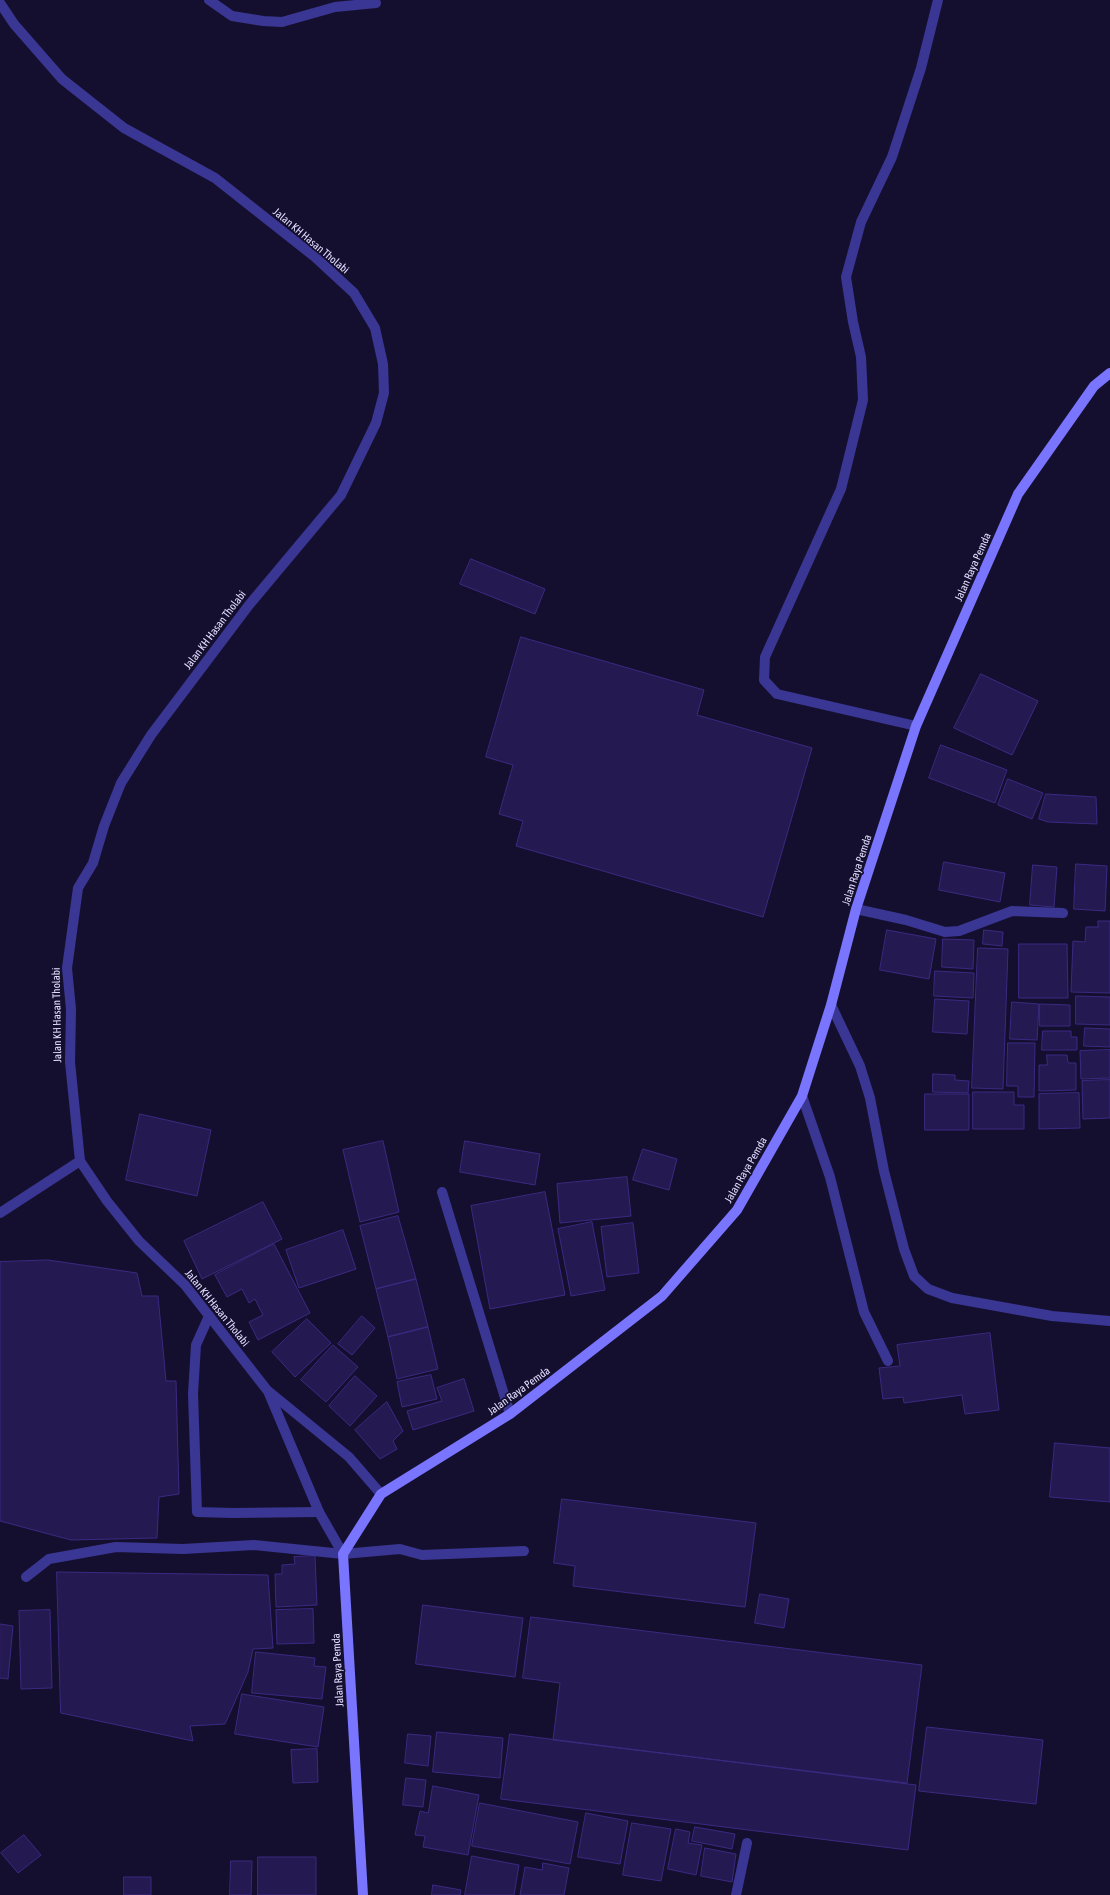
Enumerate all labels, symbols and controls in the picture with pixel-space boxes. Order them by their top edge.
street label: Jalan KH Hasan Tholabi [270,205,352,277]
street label: Jalan Raya Pemda [952,531,994,603]
street label: Jalan KH Hasan Tholabi [181,588,249,672]
street label: Jalan Raya Pemda [839,833,875,907]
street label: Jalan KH Hasan Tholabi [50,967,64,1063]
street label: Jalan Raya Pemda [722,1135,770,1205]
street label: Jalan KH Hasan Tholabi [182,1267,252,1349]
street label: Jalan Raya Pemda [485,1364,553,1418]
street label: Jalan Raya Pemda [329,1633,347,1707]

